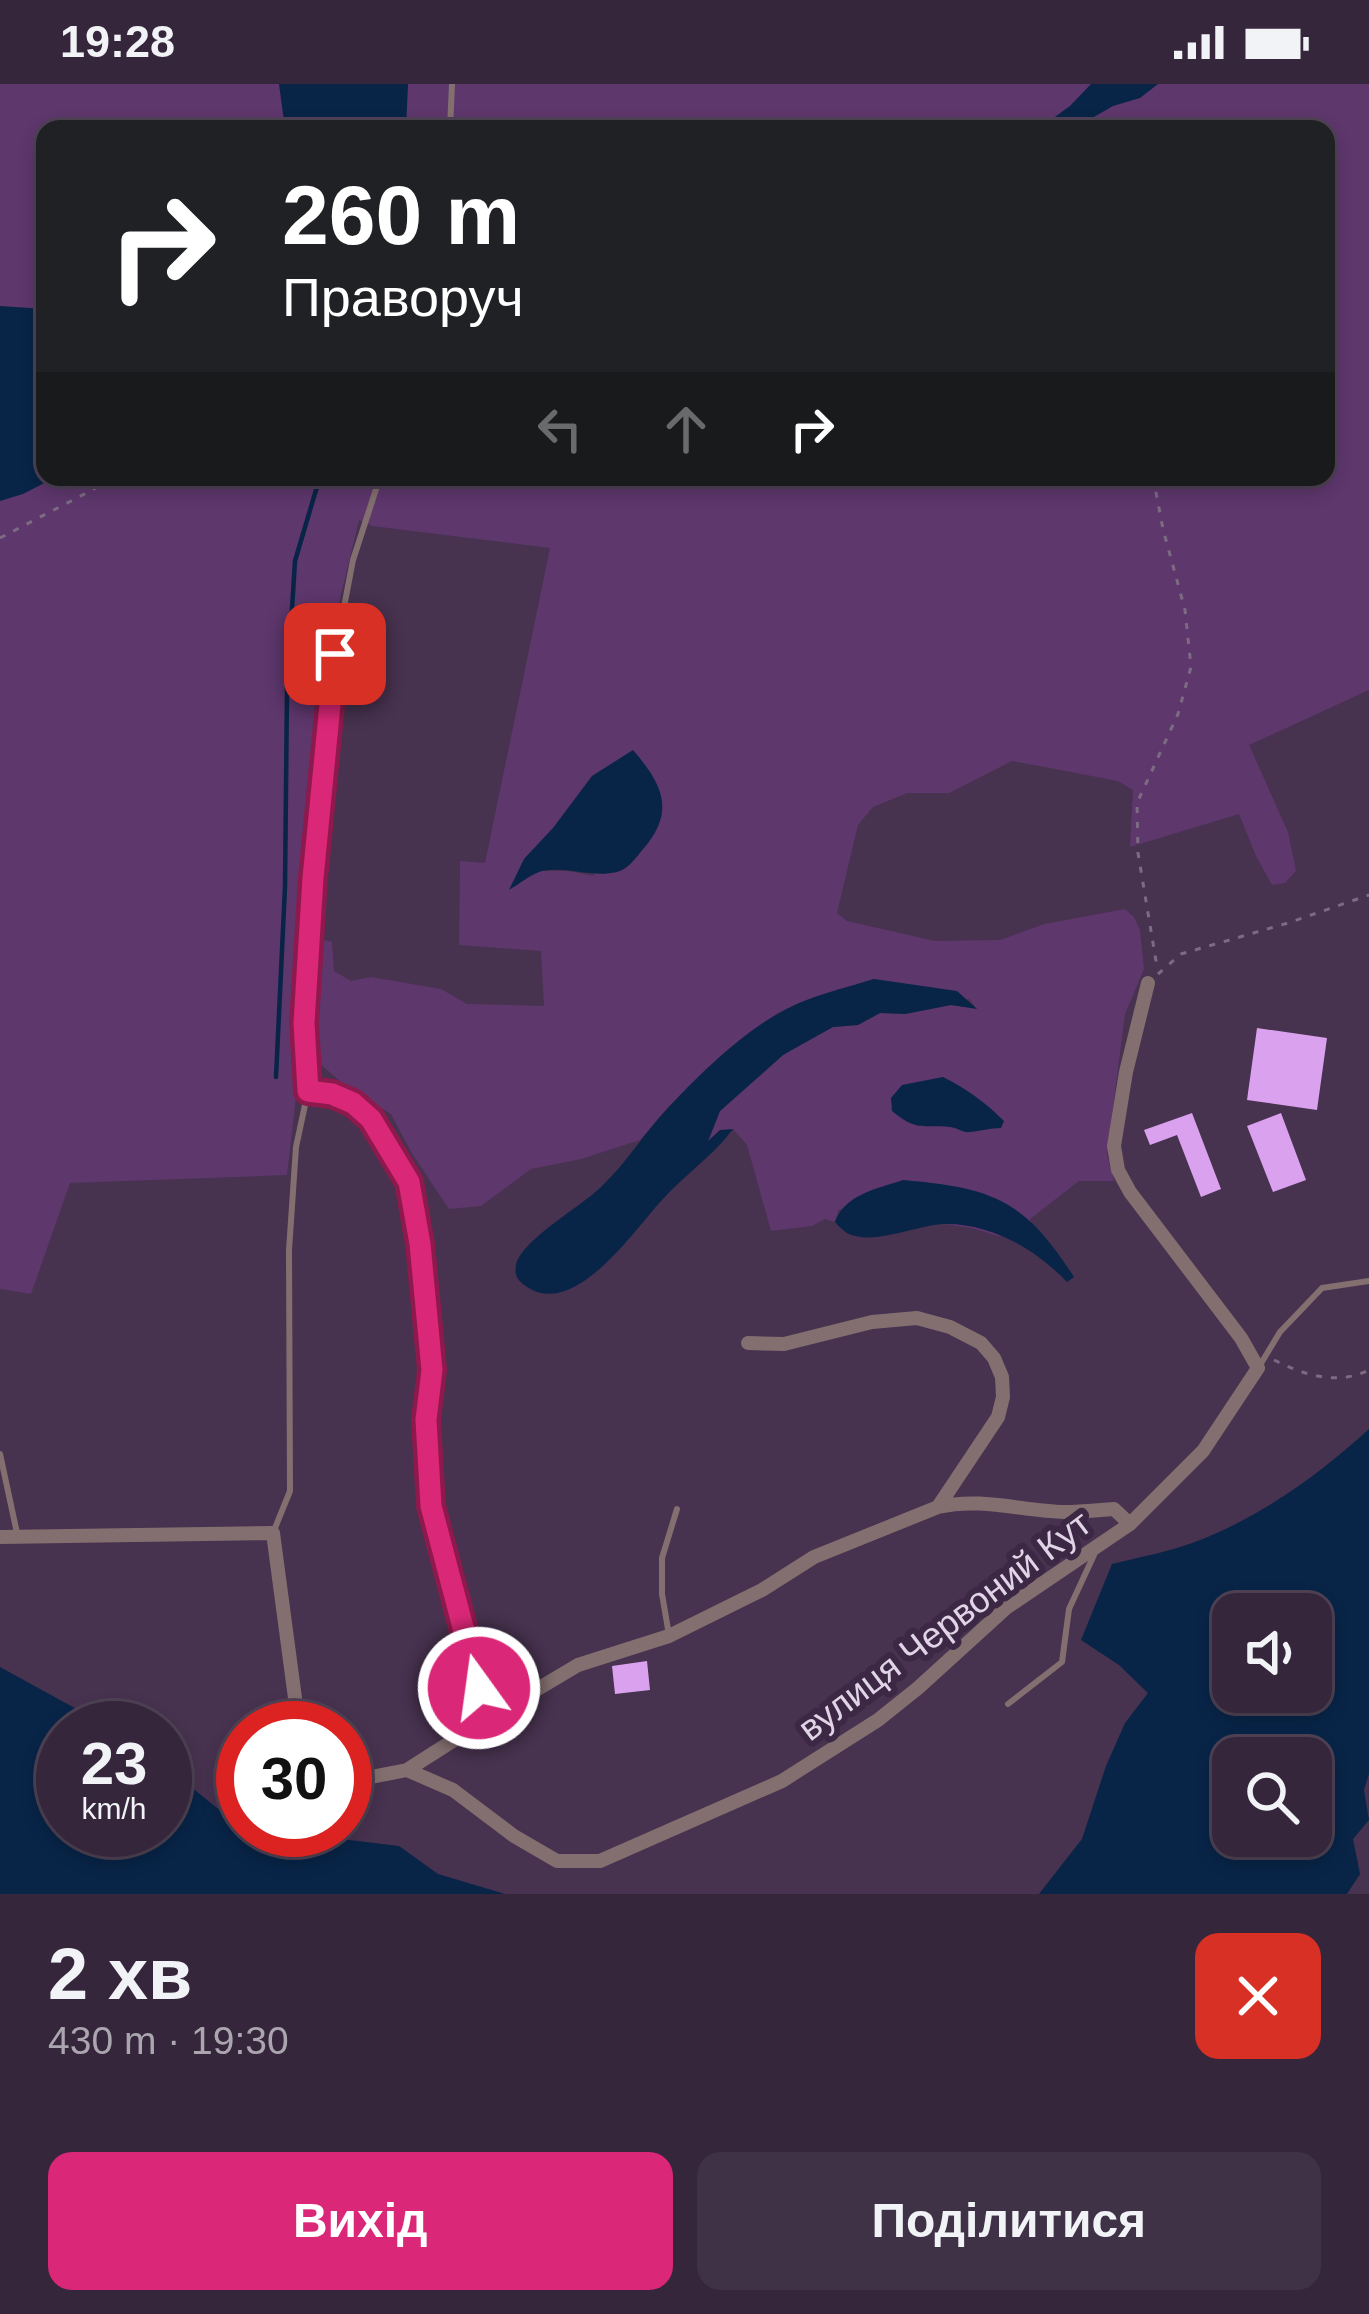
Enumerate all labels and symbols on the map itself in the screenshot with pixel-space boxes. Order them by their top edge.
pin [284,603,386,705]
street label: вулиця Червоний Кут [790,1502,1098,1749]
position arrow [416,1625,542,1751]
speed limit sign: 30 [216,1701,372,1857]

